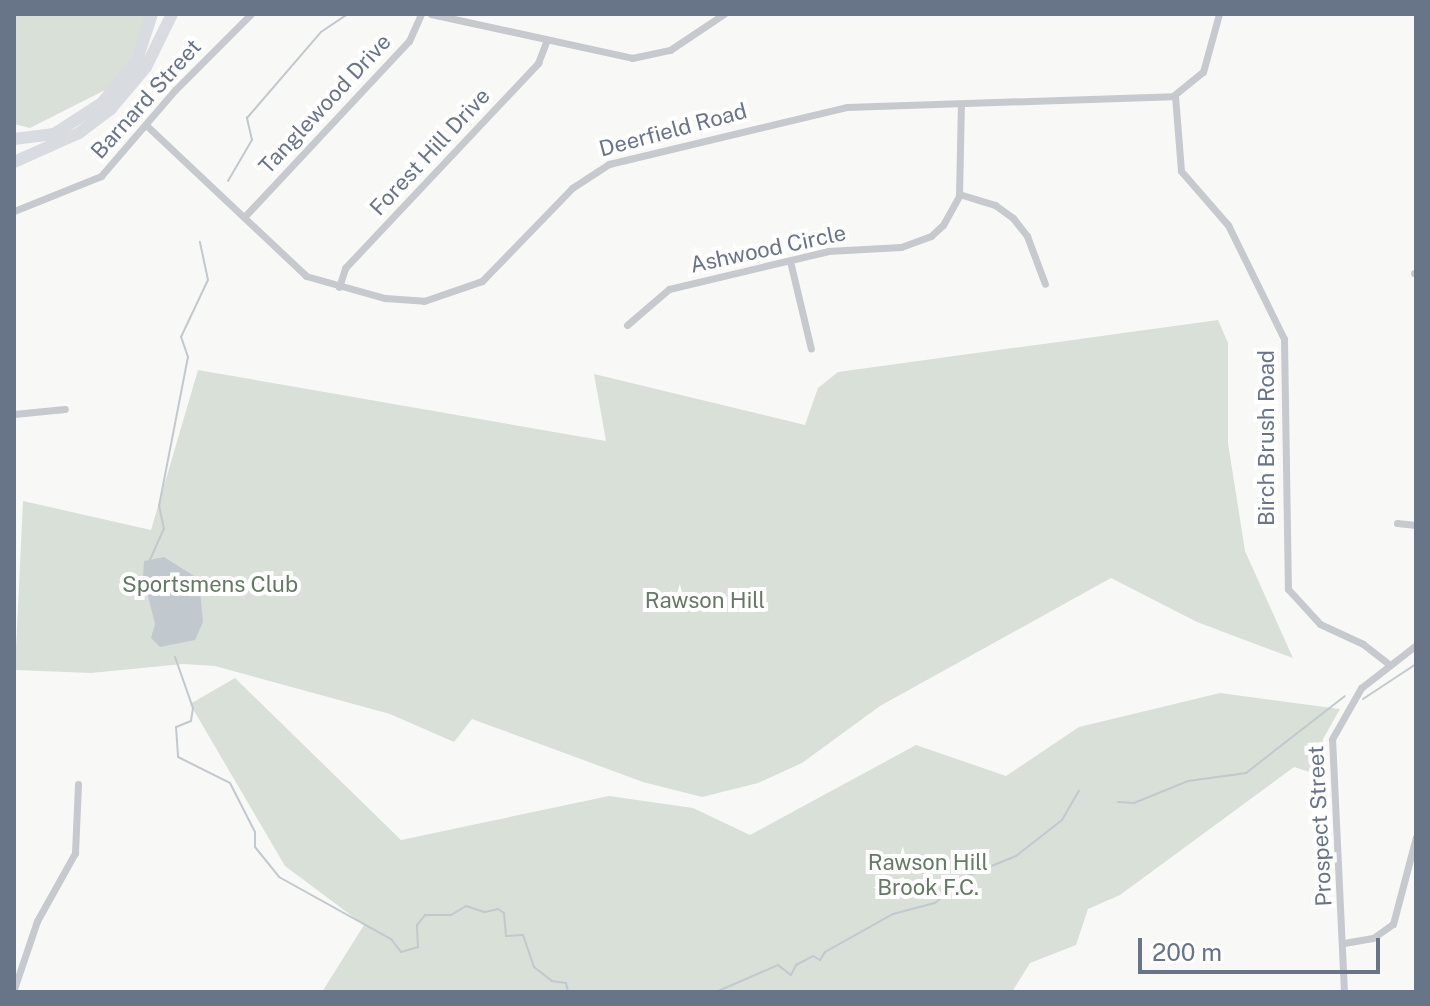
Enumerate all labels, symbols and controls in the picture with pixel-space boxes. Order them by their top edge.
street label: Tanglewood Drive [253,29,397,179]
street label: Barnard Street [86,34,206,164]
street label: Forest Hill Drive [364,83,496,221]
street label: Deerfield Road [596,98,750,162]
street label: Ashwood Circle [688,220,848,278]
street label: Birch Brush Road [1254,350,1280,526]
park label: Sportsmens Club [122,572,298,598]
park label: Rawson Hill [645,588,765,614]
street label: Prospect Street [1303,745,1337,907]
park label: Rawson Hill Brook F.C. [868,849,988,900]
scale bar [1142,922,1384,972]
text: 200 m [1152,938,1222,966]

